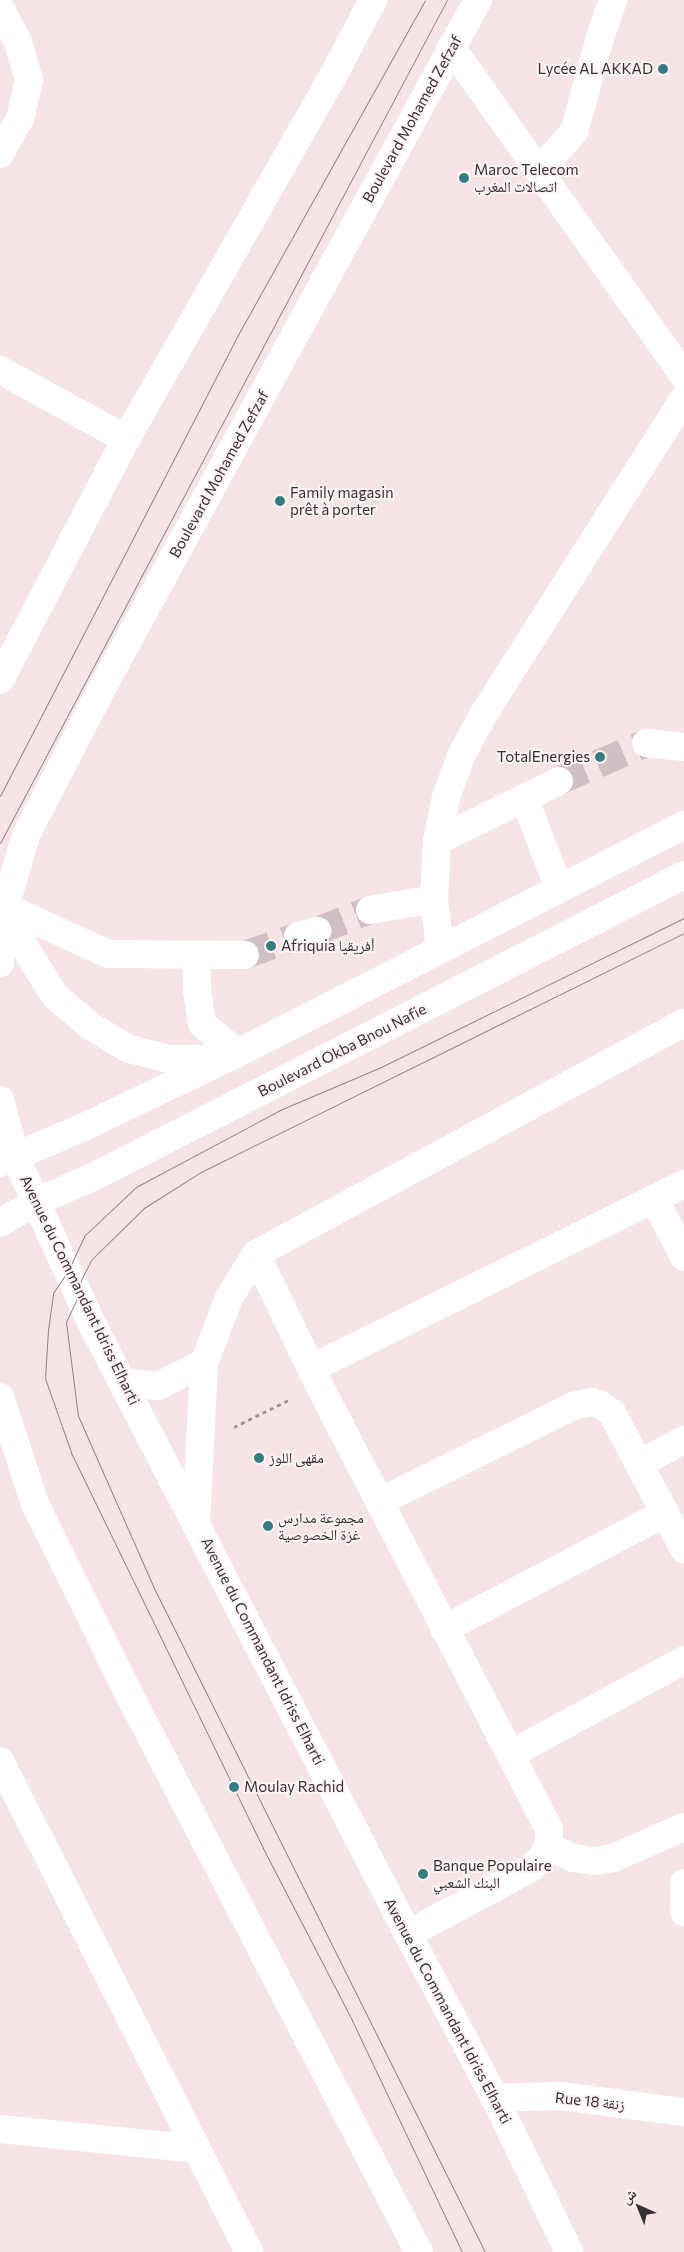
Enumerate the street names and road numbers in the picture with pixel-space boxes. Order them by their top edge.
street label: Boulevard Mohamed Zefzaf [358,32,466,206]
street label: Boulevard Mohamed Zefzaf [165,387,273,561]
street label: Boulevard Okba Bnou Nafie [255,1000,429,1100]
street label: Avenue du Commandant Idriss Elharti [16,1172,144,1408]
street label: Avenue du Commandant Idriss Elharti [198,1534,328,1768]
street label: Avenue du Commandant Idriss Elharti [381,1895,515,2127]
street label: Rue 18 زنقة [554,2088,626,2114]

